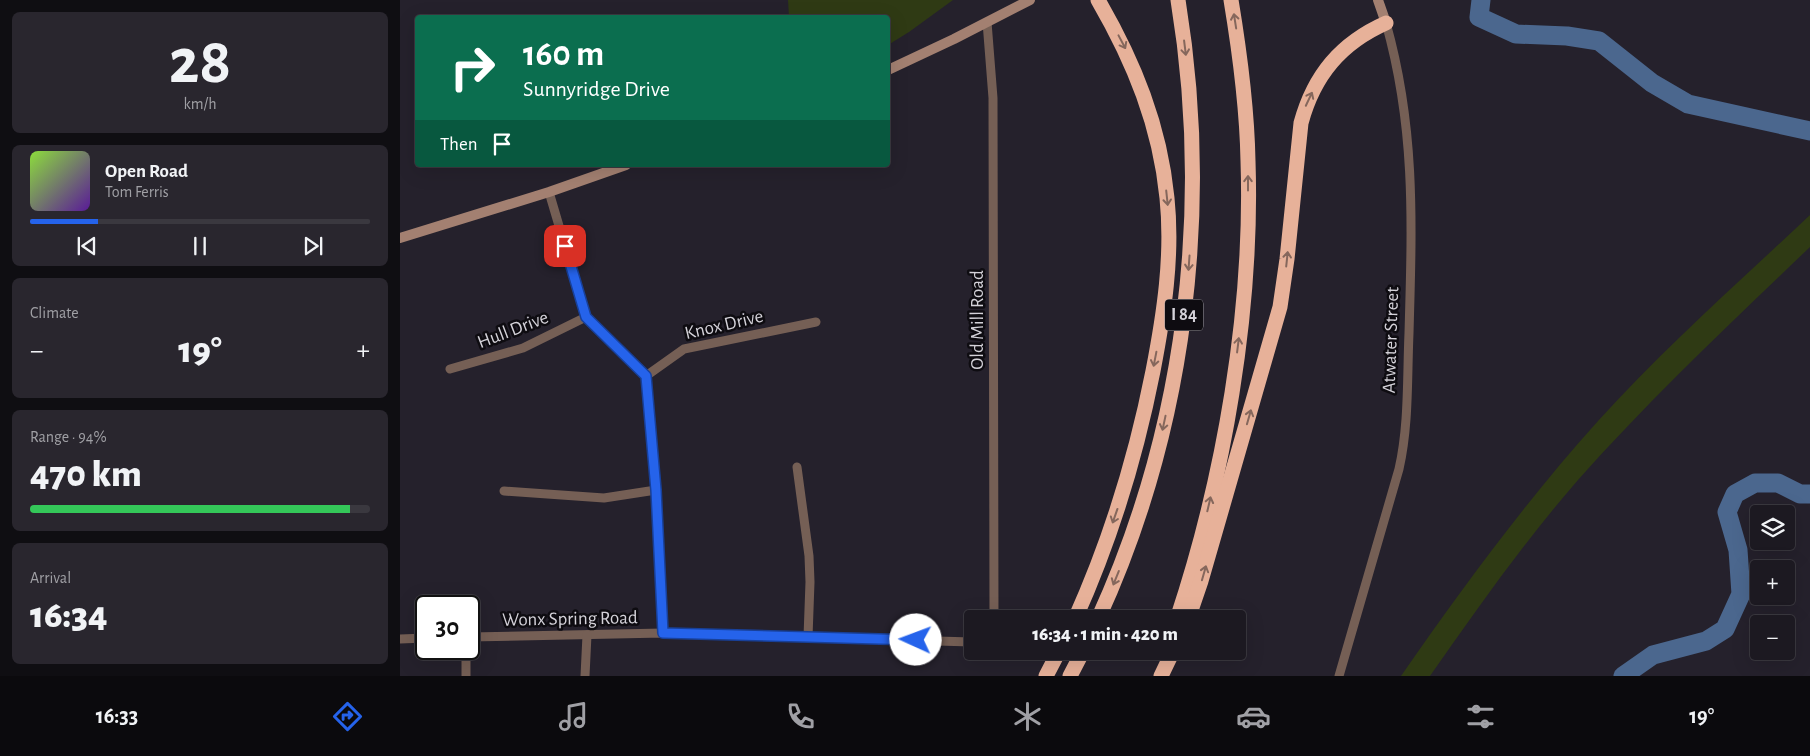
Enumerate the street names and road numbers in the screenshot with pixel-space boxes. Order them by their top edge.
street label: Old Mill Road [968,270,987,370]
street label: Atwater Street [1380,286,1402,394]
road number: I 84 [1165,300,1203,330]
street label: Knox Drive [683,307,765,343]
street label: Hull Drive [475,308,551,352]
street label: Wonx Spring Road [502,608,638,630]

